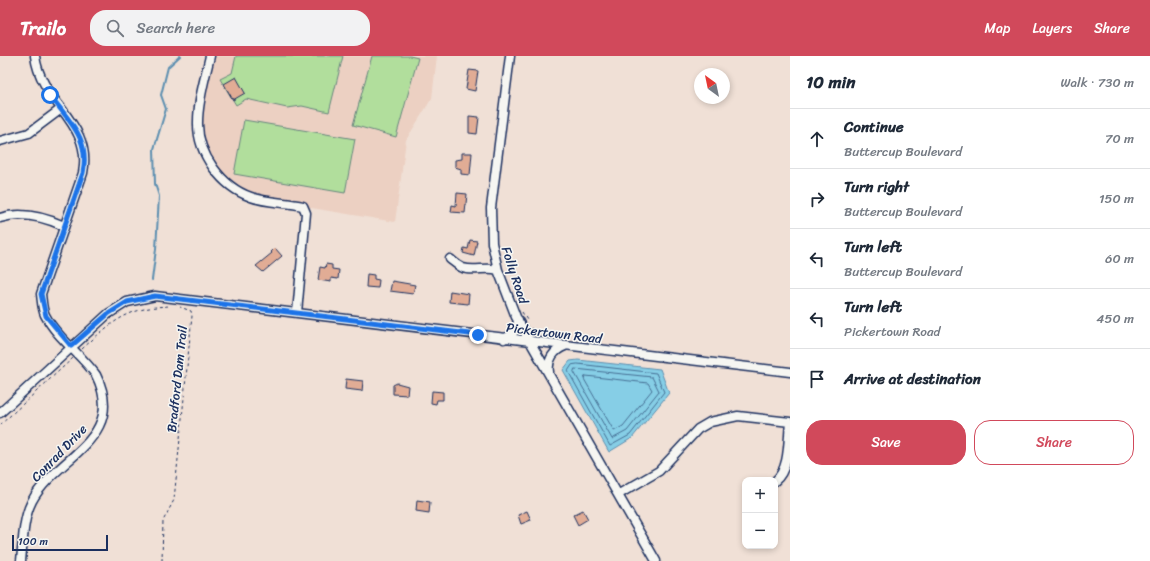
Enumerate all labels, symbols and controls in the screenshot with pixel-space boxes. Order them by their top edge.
search box [90,10,370,46]
text: Trailo [20,12,66,45]
text: Search here [136,15,215,41]
text: Map [985,16,1010,41]
text: Layers [1032,16,1072,41]
text: Share [1094,16,1130,41]
icon: search [104,17,126,39]
text: 10 min [806,67,855,97]
north arrow [694,68,730,104]
text: Walk · 730 m [1060,71,1134,94]
route start [41,86,59,104]
text: Continue [844,114,904,140]
text: 70 m [1105,127,1134,150]
icon: ahead [806,128,828,150]
text: Buttercup Boulevard [844,140,962,163]
text: Turn right [844,174,909,200]
text: 150 m [1099,187,1134,210]
icon: right [806,188,828,210]
text: Buttercup Boulevard [844,200,962,223]
text: Turn left [844,234,902,260]
street label: Folly Road [495,243,535,308]
text: 60 m [1105,247,1134,270]
icon: left [806,248,828,270]
text: Buttercup Boulevard [844,260,962,283]
text: Turn left [844,294,902,320]
text: 450 m [1096,307,1134,330]
icon: left [806,308,828,330]
street label: Pickertown Road [505,316,604,350]
text: Pickertown Road [844,320,940,343]
street label: Bradford Dam Trail [160,324,194,434]
route end [469,326,487,344]
text: Arrive at destination [844,366,981,392]
icon: arrive [806,368,828,390]
street label: Conrad Drive [25,418,93,487]
button: Save [806,420,966,465]
button: Share [974,420,1134,465]
map controls [742,477,778,549]
button: + [742,477,778,513]
button: − [742,513,778,549]
text: 100 m [18,532,48,551]
scale bar [12,533,108,552]

